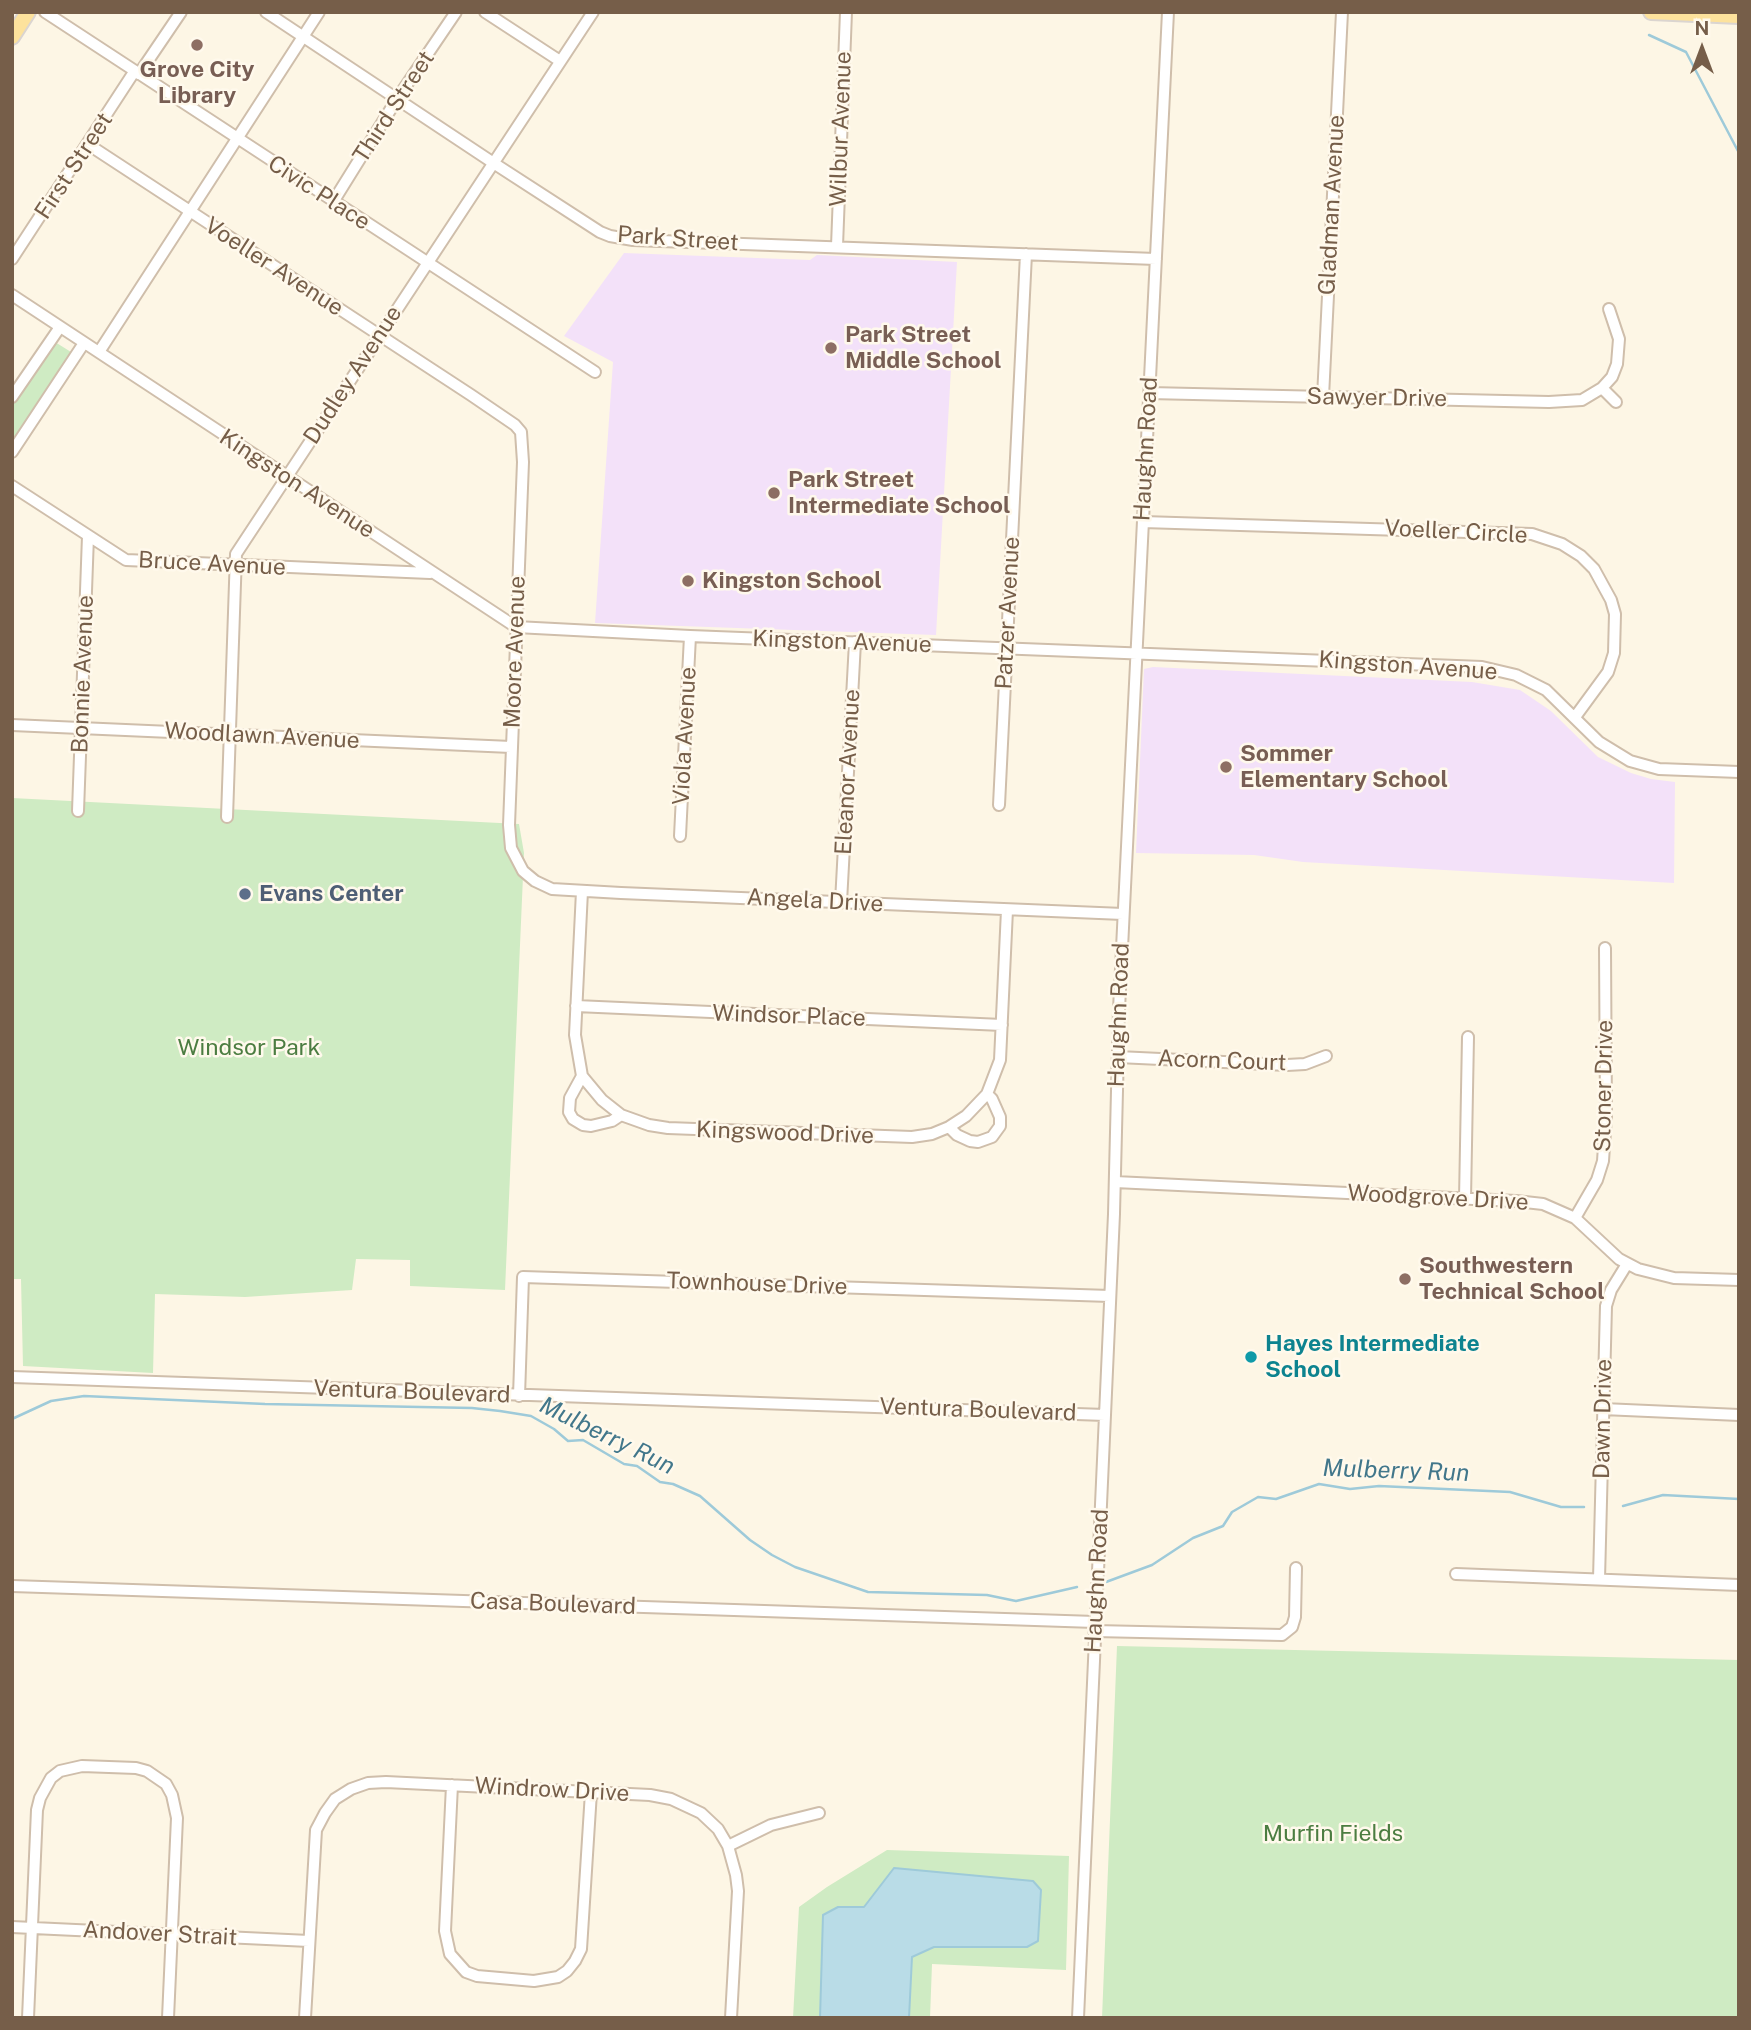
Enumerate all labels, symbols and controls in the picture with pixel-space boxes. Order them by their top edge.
north arrow [1667,14,1737,84]
text: N [1695,17,1709,39]
marker: Grove City Library [189,37,205,53]
street label: Third Street [348,46,440,168]
street label: Wilbur Avenue [824,51,858,207]
place label: Grove City Library [139,56,255,110]
street label: First Street [29,108,119,224]
street label: Gladman Avenue [1313,114,1351,296]
street label: Civic Place [263,150,375,236]
street label: Voeller Avenue [199,212,349,322]
street label: Park Street [616,221,740,257]
street label: Dudley Avenue [298,301,408,449]
place label: Park Street Middle School [845,321,1002,375]
marker: Park Street Middle School [823,340,839,356]
street label: Haughn Road [1128,376,1164,522]
street label: Sawyer Drive [1306,383,1448,413]
street label: Kingston Avenue [214,424,380,544]
place label: Park Street Intermediate School [788,466,1011,520]
marker: Park Street Intermediate School [766,485,782,501]
street label: Voeller Circle [1384,514,1528,550]
street label: Patzer Avenue [990,536,1026,690]
street label: Bruce Avenue [137,546,287,582]
place label: Kingston School [702,567,882,595]
marker: Kingston School [680,573,696,589]
street label: Moore Avenue [499,575,531,729]
street label: Bonnie Avenue [66,594,100,754]
street label: Kingston Avenue [752,625,932,659]
street label: Kingston Avenue [1317,646,1499,686]
street label: Viola Avenue [668,666,702,806]
street label: Eleanor Avenue [830,688,866,856]
street label: Woodlawn Avenue [164,717,360,755]
place label: Sommer Elementary School [1240,740,1448,794]
marker: Sommer Elementary School [1218,759,1234,775]
place label: Evans Center [259,880,404,908]
street label: Angela Drive [746,884,884,918]
marker: Evans Center [237,886,253,902]
street label: Haughn Road [1103,942,1135,1088]
street label: Windsor Place [712,1000,866,1032]
street label: Stoner Drive [1589,1020,1619,1152]
park label: Windsor Park [177,1034,321,1062]
street label: Acorn Court [1157,1045,1287,1077]
street label: Kingswood Drive [695,1116,875,1150]
street label: Woodgrove Drive [1347,1179,1529,1217]
place label: Southwestern Technical School [1419,1252,1605,1306]
street label: Townhouse Drive [666,1267,848,1301]
marker: Southwestern Technical School [1397,1271,1413,1287]
place label: Hayes Intermediate School [1265,1330,1480,1384]
marker: Hayes Intermediate School [1243,1349,1259,1365]
street label: Dawn Drive [1588,1359,1618,1479]
street label: Ventura Boulevard [313,1375,511,1409]
water label: Mulberry Run [535,1391,679,1481]
street label: Ventura Boulevard [879,1393,1077,1427]
water label: Mulberry Run [1322,1454,1470,1488]
street label: Haughn Road [1079,1508,1115,1654]
street label: Casa Boulevard [470,1587,636,1621]
street label: Windrow Drive [474,1772,630,1808]
park label: Murfin Fields [1263,1820,1403,1848]
street label: Andover Strait [82,1916,238,1952]

